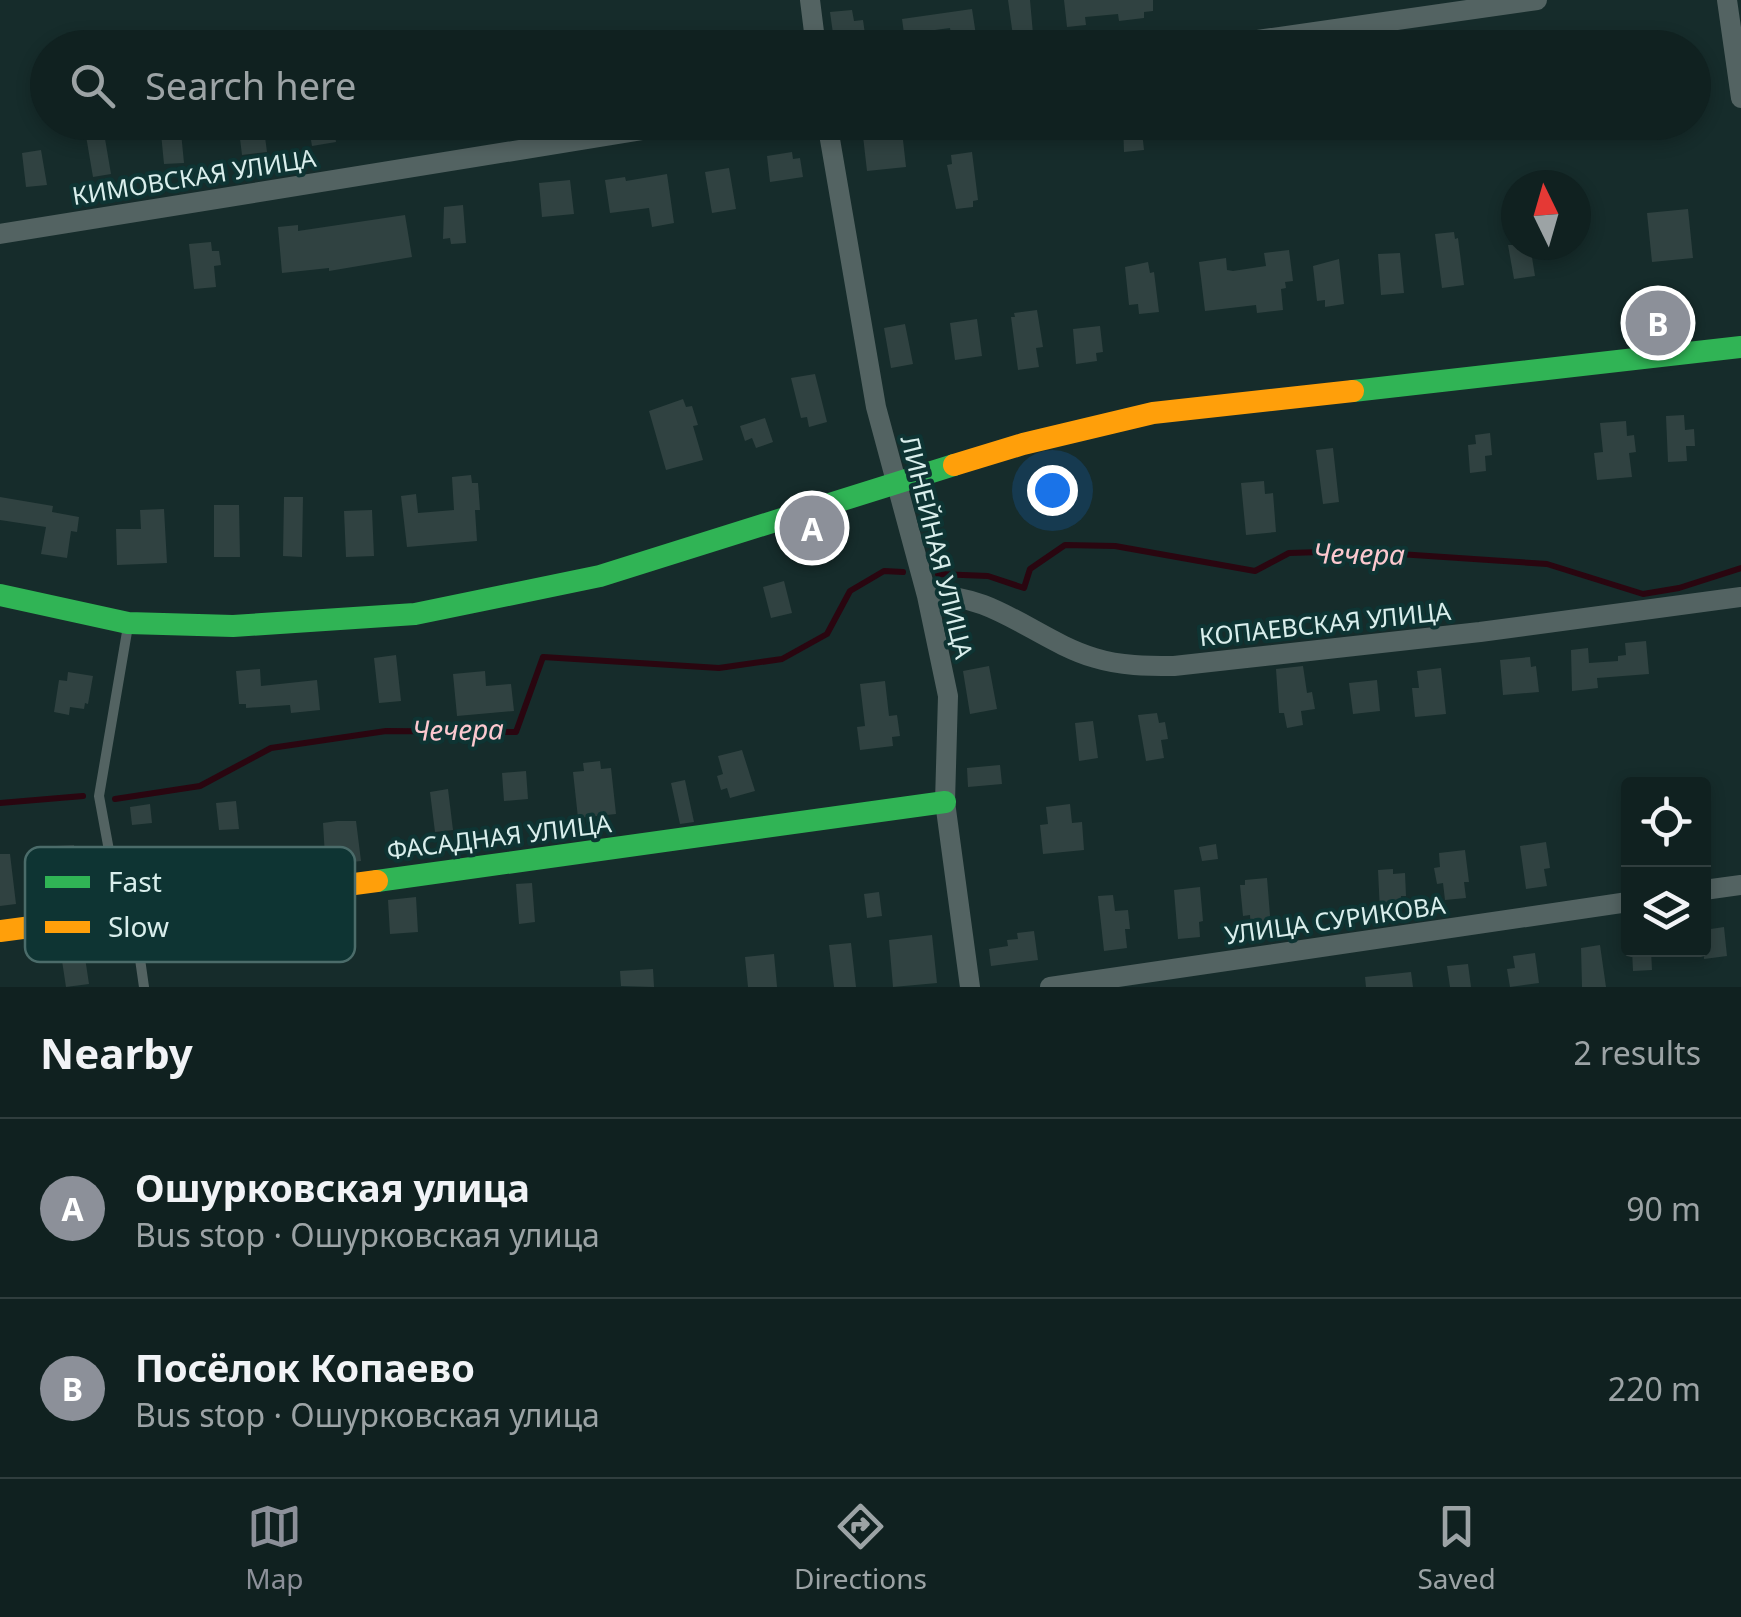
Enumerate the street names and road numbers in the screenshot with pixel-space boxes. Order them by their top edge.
street label: КИМОВСКАЯ УЛИЦА [69,140,318,212]
street label: ЛИНЕЙНАЯ УЛИЦА [894,432,982,662]
street label: КОПАЕВСКАЯ УЛИЦА [1198,593,1452,653]
street label: ФАСАДНАЯ УЛИЦА [385,805,613,867]
street label: УЛИЦА СУРИКОВА [1222,887,1447,951]

